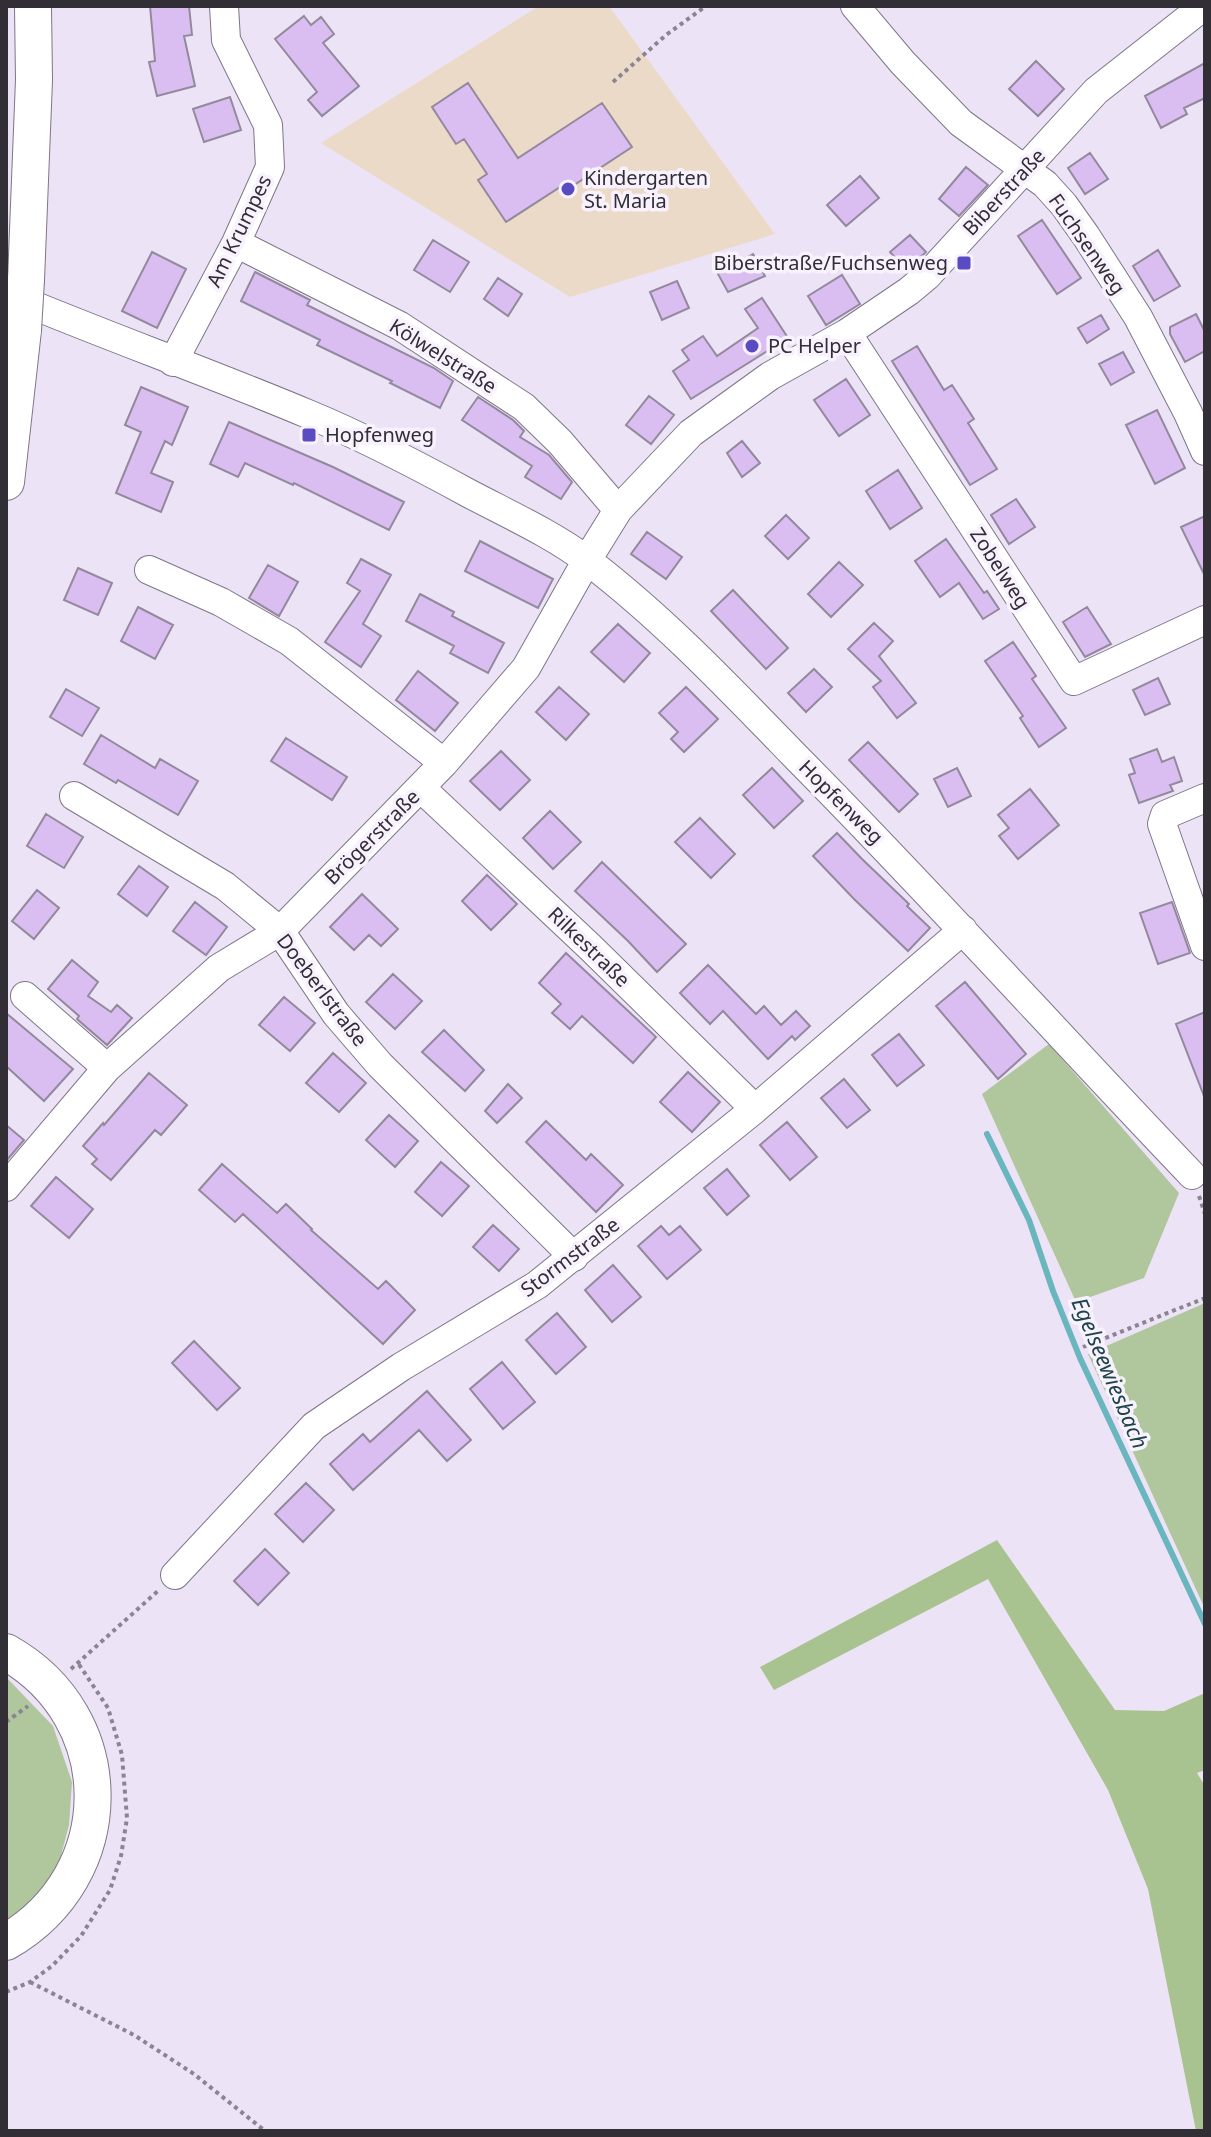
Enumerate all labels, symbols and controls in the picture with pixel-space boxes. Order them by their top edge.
street label: Biberstraße [956,142,1051,241]
place label: Kindergarten St. Maria [584,164,708,214]
street label: Am Krumpes [200,170,277,291]
marker: Kindergarten St. Maria [559,180,577,198]
street label: Fuchsenweg [1043,188,1132,299]
place label: Biberstraße/Fuchsenweg [714,249,948,276]
marker: Biberstraße/Fuchsenweg [955,254,973,272]
street label: Kölwelstraße [385,312,502,399]
place label: PC Helper [768,332,861,359]
marker: PC Helper [743,337,761,355]
place label: Hopfenweg [325,421,434,448]
marker: Hopfenweg [300,426,318,444]
street label: Zobelweg [964,522,1037,613]
street label: Hopfenweg [793,754,889,850]
street label: Brögerstraße [318,783,425,890]
street label: Rilkestraße [542,901,636,993]
street label: Doeberlstraße [271,928,374,1052]
street label: Stormstraße [515,1211,625,1303]
water label: Egelseewiesbach [1066,1292,1156,1453]

